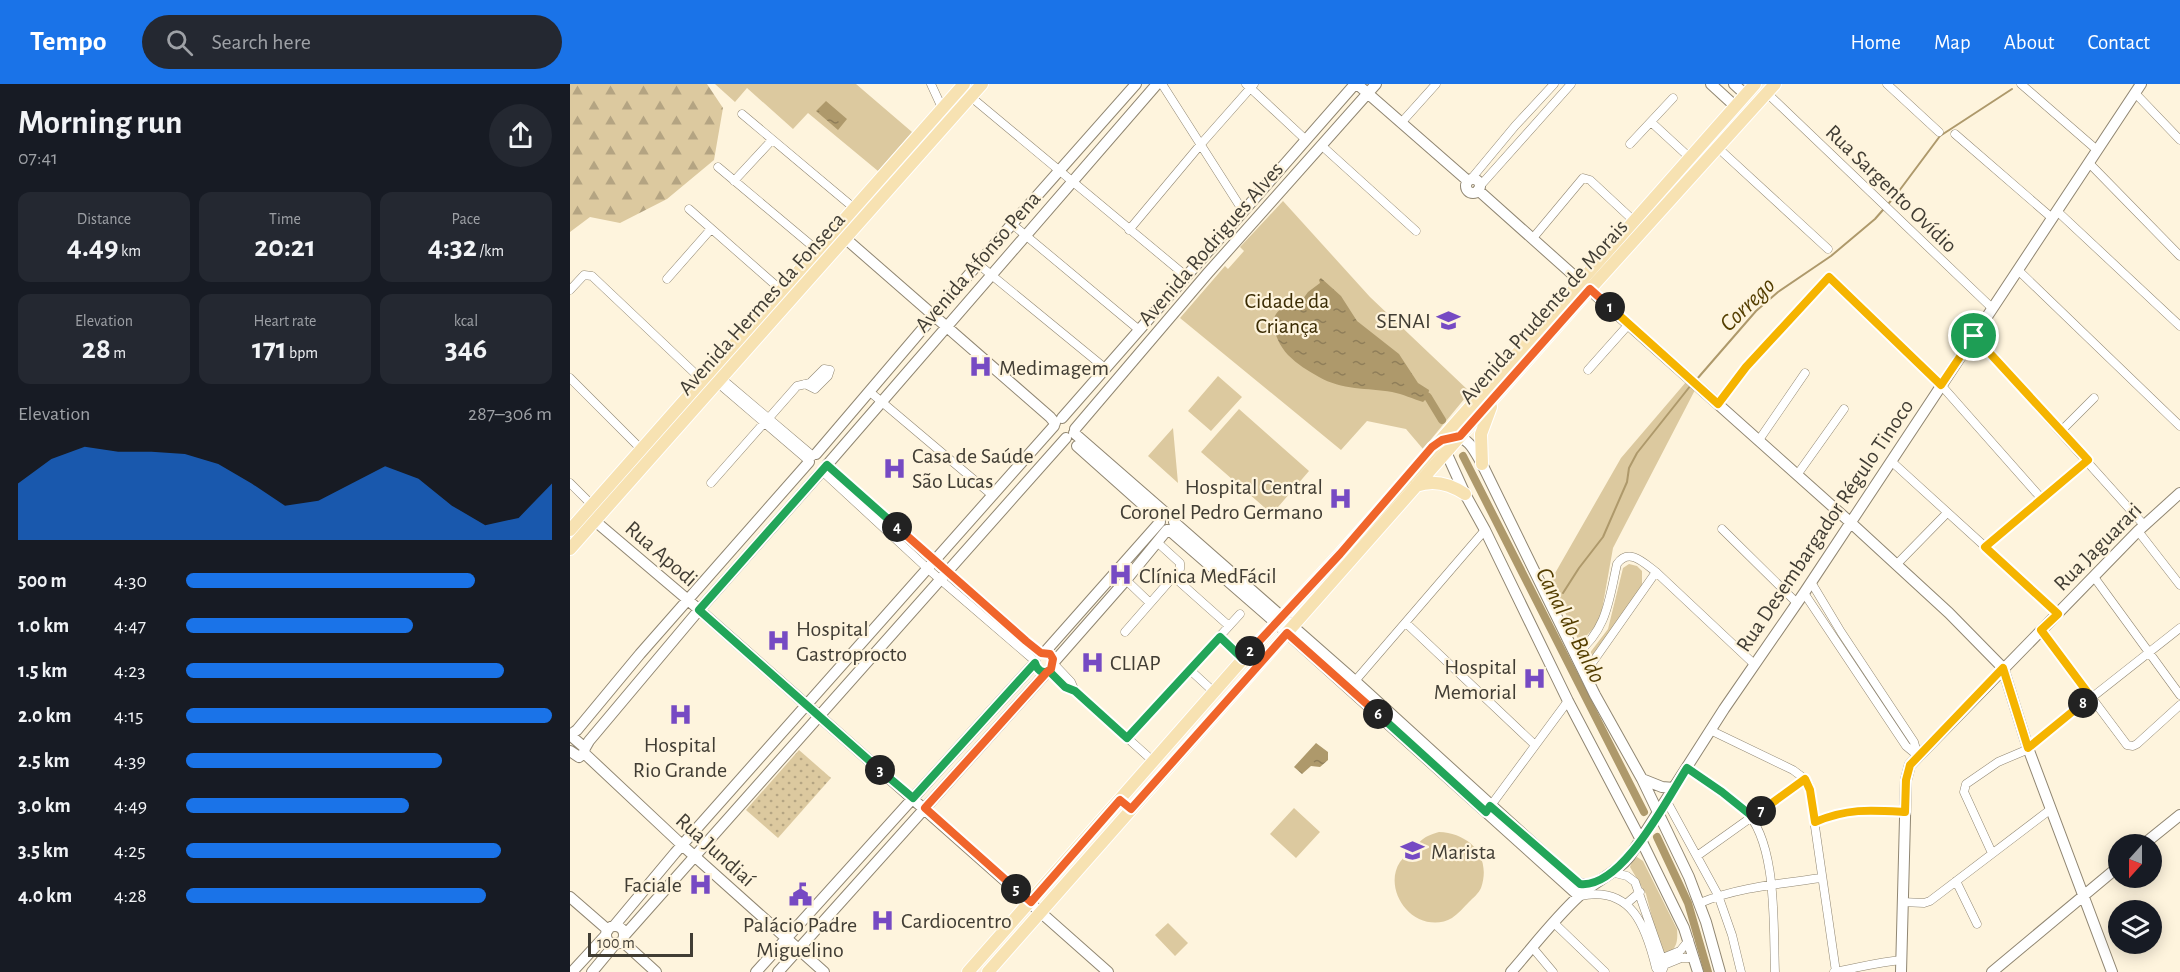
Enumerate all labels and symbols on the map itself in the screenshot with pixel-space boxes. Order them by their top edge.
street label: Rua Sargento Ovídio [1821,121,1961,257]
street label: Avenida Rodrigues Alves [1134,158,1287,330]
street label: Avenida Afonso Pena [911,187,1045,336]
street label: Avenida Hermes da Fonseca [674,208,849,399]
street label: Avenida Prudente de Morais [1456,215,1632,408]
water label: Corrego [1715,273,1780,336]
park label: Cidade da Criança [1244,290,1330,337]
pin: 1 [1595,292,1625,322]
school or university icon: SENAI [1436,307,1462,333]
place label: SENAI [1376,310,1431,332]
pin [1948,310,1999,361]
hospital icon: Medimagem [968,354,994,380]
place label: Medimagem [999,357,1109,379]
street label: Rua Desembargador Régulo Tinoco [1732,395,1918,656]
place label: Casa de Saúde São Lucas [912,445,1034,492]
hospital icon: Casa de Saúde São Lucas [881,455,907,481]
place label: Hospital Central Coronel Pedro Germano [1120,476,1323,523]
hospital icon: Hospital Central Coronel Pedro Germano [1328,486,1354,512]
street label: Rua Jaguarari [2049,498,2146,595]
pin: 4 [882,512,912,542]
street label: Rua Apodi [621,517,702,591]
hospital icon: Clínica MedFácil [1108,562,1134,588]
water label: Canal do Baldo [1531,564,1610,687]
place label: Clínica MedFácil [1139,565,1277,587]
place label: Hospital Gastroprocto [796,618,907,665]
hospital icon: Hospital Gastroprocto [765,628,791,654]
pin: 2 [1235,636,1265,666]
hospital icon: CLIAP [1079,649,1105,675]
place label: CLIAP [1110,652,1161,674]
place label: Hospital Memorial [1434,656,1517,703]
hospital icon: Hospital Memorial [1522,666,1548,692]
pin: 8 [2068,688,2098,718]
pin: 6 [1363,699,1393,729]
hospital icon: Hospital Rio Grande [667,702,693,728]
place label: Hospital Rio Grande [633,734,727,781]
pin: 3 [865,755,895,785]
pin: 7 [1746,796,1776,826]
street label: Rua Jundiaí [672,809,760,891]
north arrow [2108,834,2162,888]
school or university icon: Marista [1400,838,1426,864]
place label: Marista [1431,841,1496,863]
hospital icon: Faciale [687,871,713,897]
place label: Faciale [623,874,682,896]
pin: 5 [1001,874,1031,904]
public building icon: Palácio Padre Miguelino [787,882,813,908]
hospital icon: Cardiocentro [870,907,896,933]
place label: Cardiocentro [901,910,1012,932]
place label: Palácio Padre Miguelino [743,914,857,961]
scale bar [588,930,693,958]

